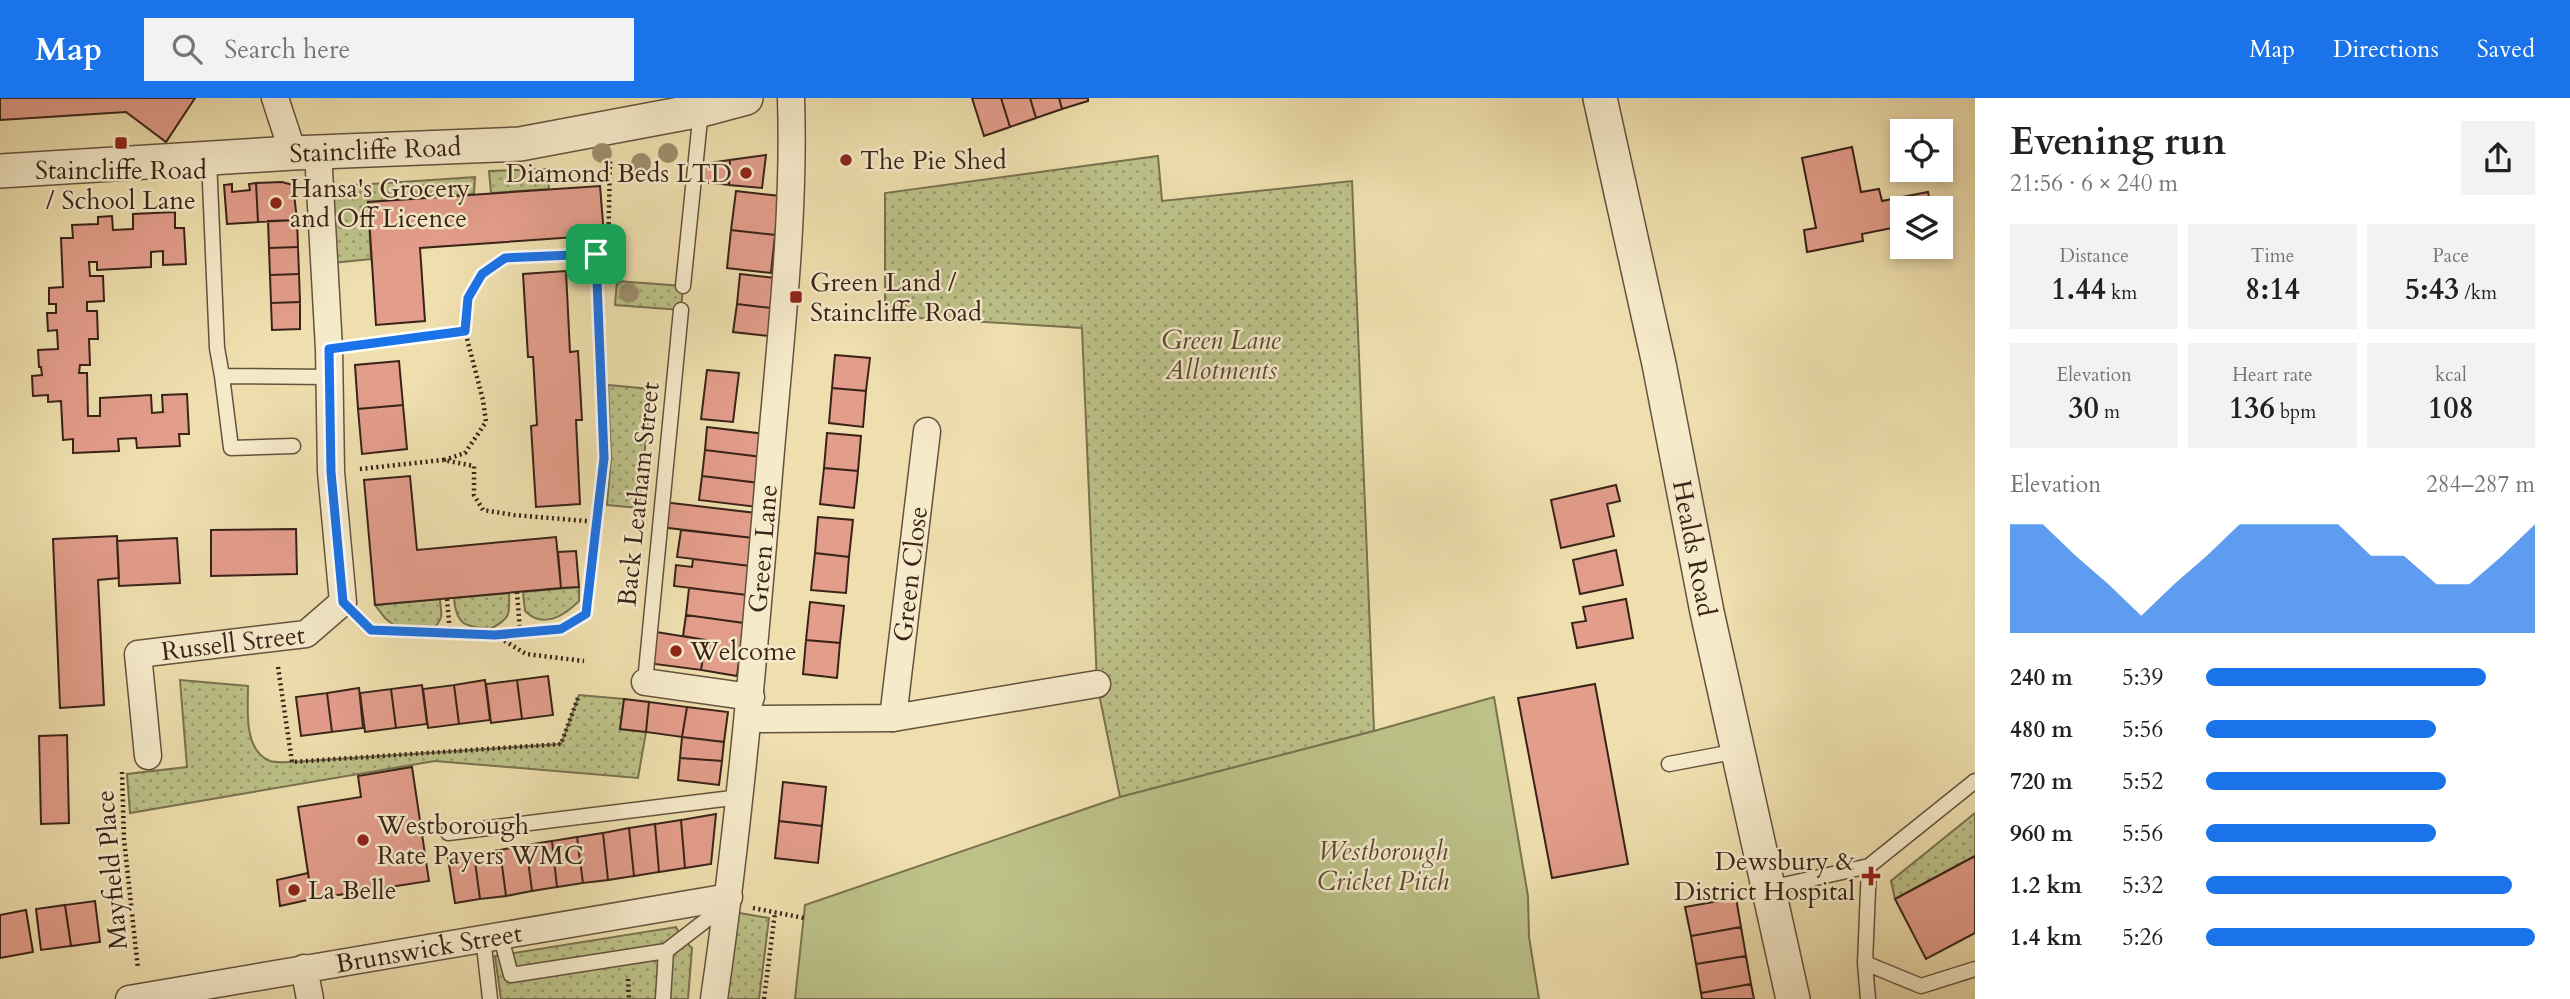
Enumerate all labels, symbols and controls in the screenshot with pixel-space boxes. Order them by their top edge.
search box [144,18,634,81]
text: Map [35,27,102,72]
icon: search [168,30,206,68]
text: Search here [224,32,350,67]
text: Map [2249,33,2295,66]
text: Directions [2333,33,2439,66]
text: Saved [2477,33,2535,66]
text: Evening run [2010,116,2226,168]
map controls [1890,119,1953,259]
button: locate [1890,119,1953,182]
button: share [2461,121,2535,195]
street label: Staincliffe Road [289,129,462,171]
marker: Staincliffe Road / School Lane [113,135,129,151]
place label: The Pie Shed [860,143,1007,178]
marker: The Pie Shed [838,152,854,168]
place label: Staincliffe Road / School Lane [35,153,207,218]
place label: Diamond Beds LTD [506,156,732,191]
marker: Diamond Beds LTD [738,165,754,181]
text: 21:56 · 6 × 240 m [2010,168,2178,199]
place label: Hansa's Grocery and Off Licence [290,171,471,236]
marker: Hansa's Grocery and Off Licence [268,195,284,211]
button: layers [1890,196,1953,259]
pin [566,224,626,284]
icon: arrive [577,235,615,273]
text: Distance [2059,243,2129,269]
text: Time [2251,243,2294,269]
text: Pace [2432,243,2469,269]
place label: Green Land / Staincliffe Road [810,265,982,330]
text: 1.44 [2051,269,2106,310]
text: 8:14 [2245,269,2300,310]
text: 5:43 [2405,269,2459,310]
text: km [2106,280,2137,306]
text: /km [2459,280,2497,306]
marker: Green Land / Staincliffe Road [788,289,804,305]
park label: Green Lane Allotments [1161,323,1282,388]
text: Elevation [2056,362,2132,388]
text: Heart rate [2232,362,2313,388]
text: kcal [2435,362,2467,388]
street label: Back Leatham Street [609,380,668,608]
text: 30 [2068,388,2099,429]
text: 136 [2229,388,2275,429]
text: 108 [2428,388,2474,429]
text: m [2099,399,2120,425]
text: bpm [2275,399,2316,425]
text: Elevation [2010,469,2101,500]
text: 284–287 m [2426,469,2535,500]
street label: Healds Road [1664,477,1724,619]
street label: Green Lane [740,483,786,615]
street label: Green Close [885,504,936,644]
street label: Russell Street [159,617,307,669]
place label: Welcome [689,634,797,669]
marker: Welcome [668,643,684,659]
text: 240 m [2010,662,2073,693]
text: 5:39 [2122,662,2163,693]
text: 480 m [2010,714,2073,745]
text: 5:56 [2122,714,2163,745]
text: 720 m [2010,766,2073,797]
text: 5:52 [2122,766,2163,797]
street label: Mayfield Place [87,789,136,951]
place label: Westborough Rate Payers WMC [376,808,584,873]
text: 960 m [2010,818,2073,849]
text: 5:56 [2122,818,2163,849]
marker: Westborough Rate Payers WMC [355,832,371,848]
park label: Westborough Cricket Pitch [1317,834,1450,899]
place label: Dewsbury & District Hospital [1674,844,1855,909]
marker: Dewsbury & District Hospital [1861,866,1881,886]
text: 1.2 km [2010,870,2082,901]
text: 5:32 [2122,870,2163,901]
place label: La Belle [308,873,396,908]
marker: La Belle [286,882,302,898]
street label: Brunswick Street [333,916,525,982]
text: 1.4 km [2010,922,2082,953]
text: 5:26 [2122,922,2163,953]

